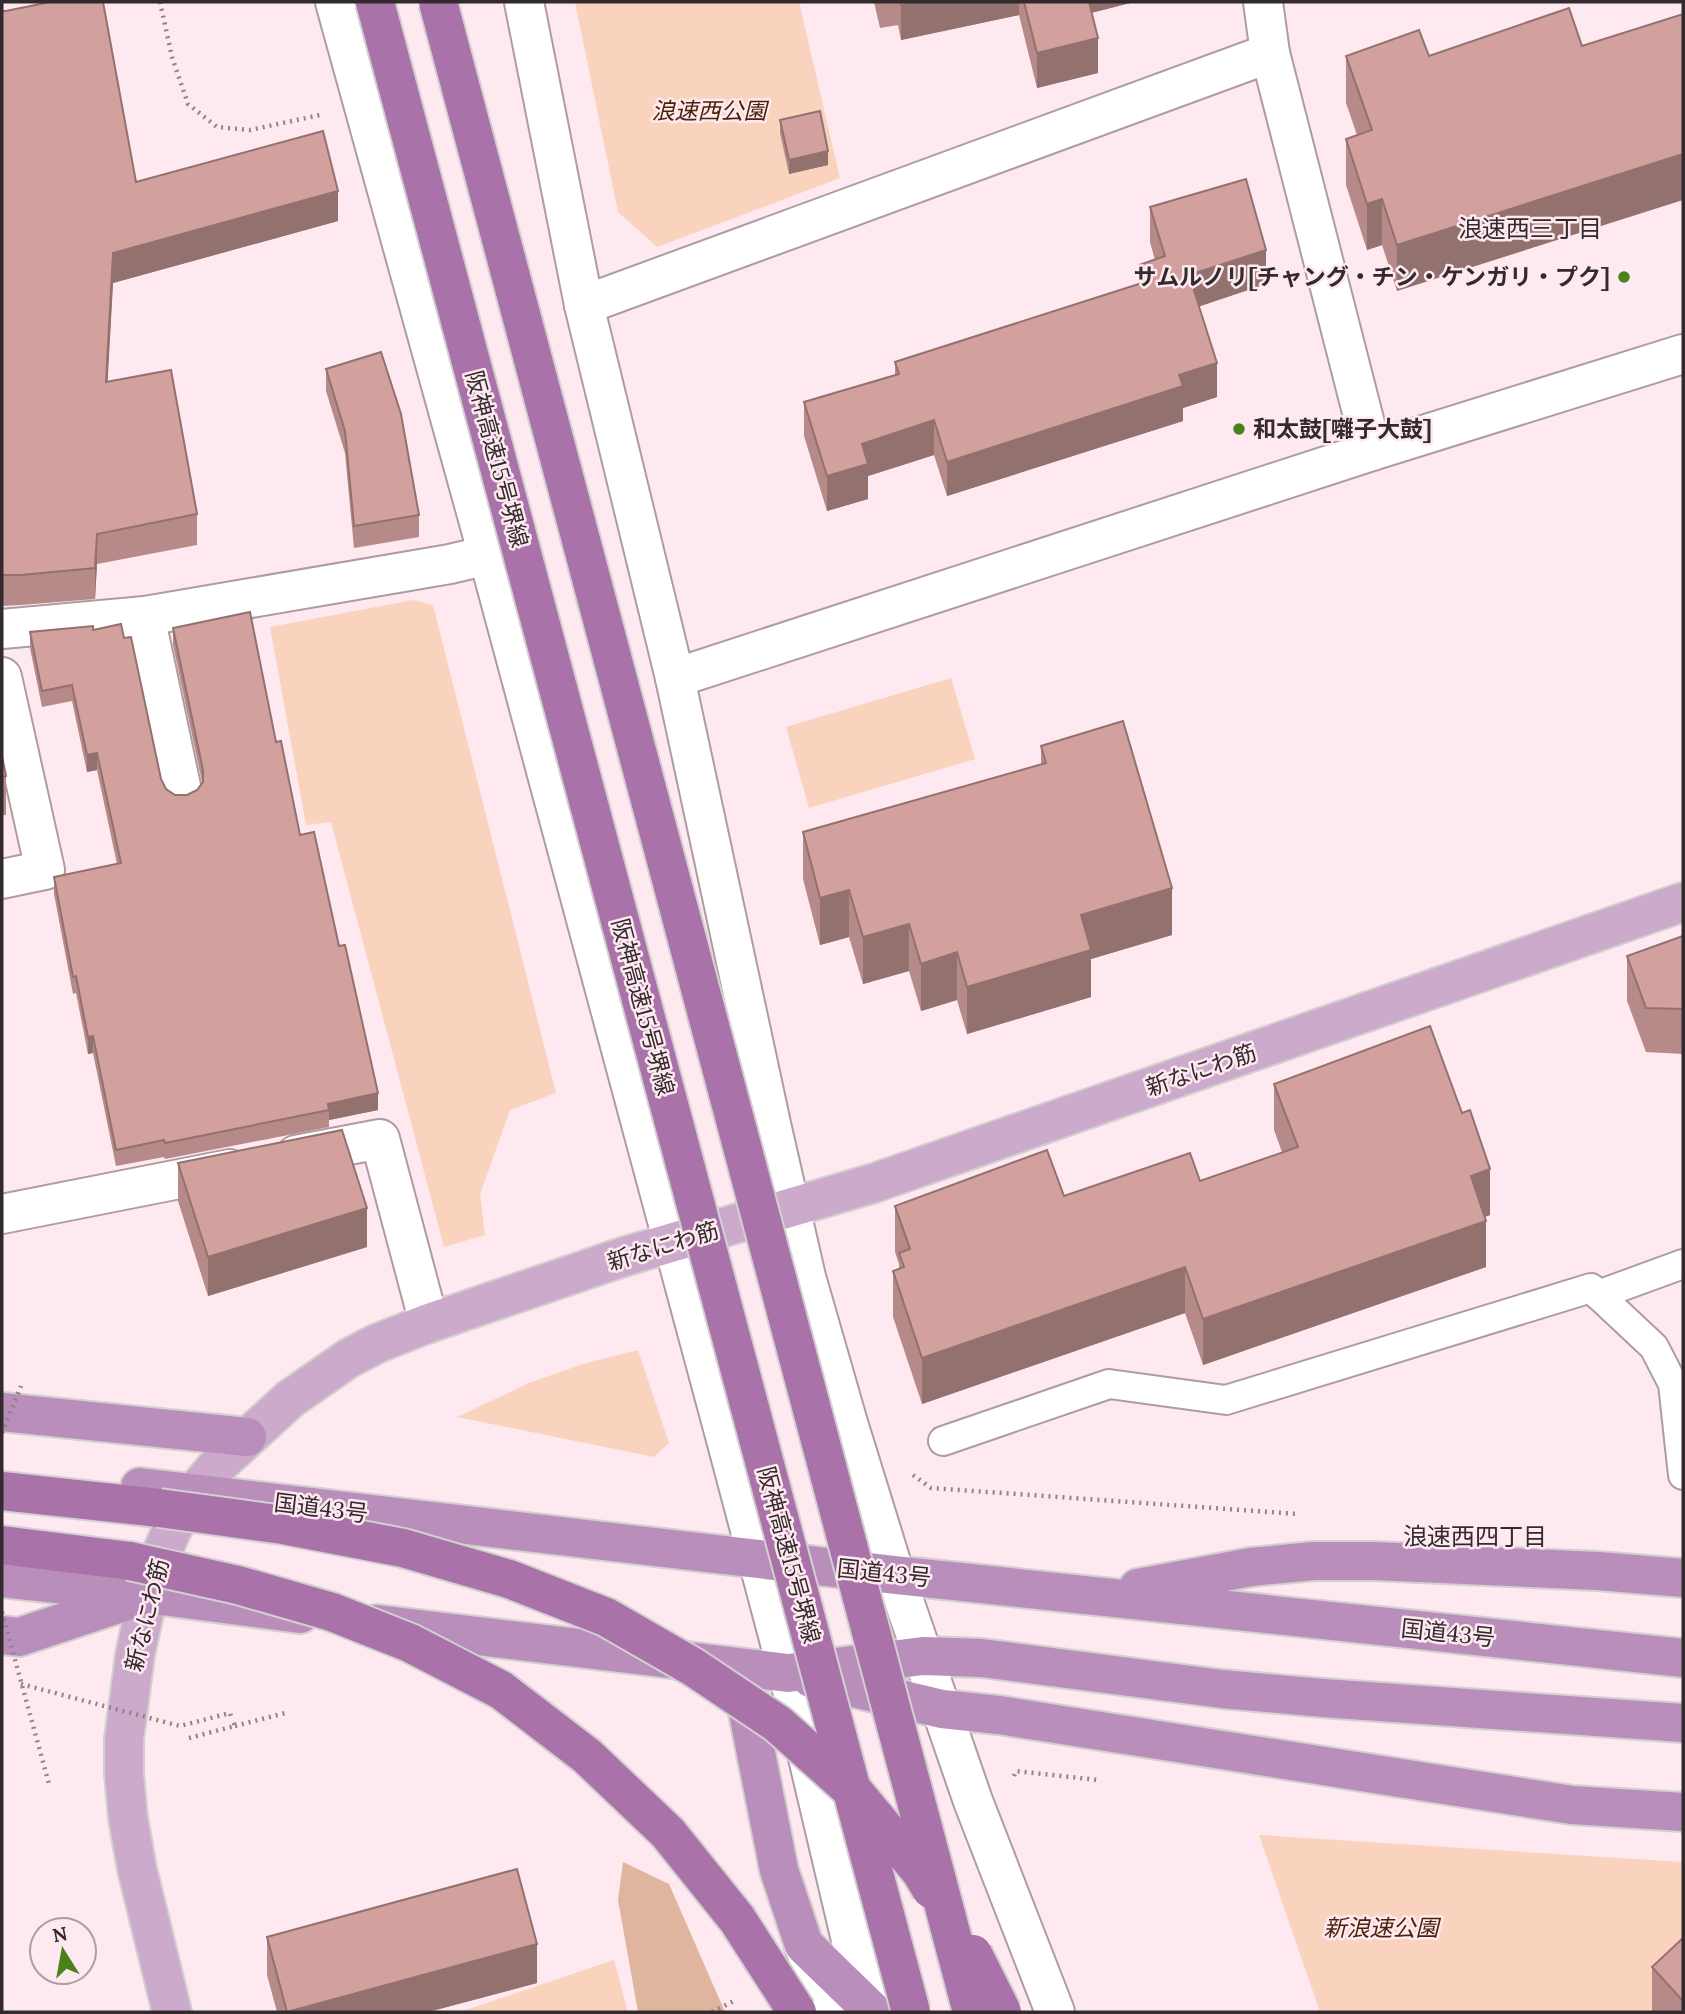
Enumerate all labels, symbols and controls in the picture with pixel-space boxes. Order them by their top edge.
park label: 浪速西公園 [652,96,770,125]
district label: 浪速西三丁目 [1458,213,1602,244]
place label: サムルノリ[チャング・チン・ケンガリ・プク] [1134,262,1610,291]
marker: サムルノリ[チャング・チン・ケンガリ・プク] [1616,269,1632,285]
street label: 阪神高速15号堺線 [460,367,535,550]
place label: 和太鼓[囃子大鼓] [1253,414,1432,443]
marker: 和太鼓[囃子大鼓] [1231,421,1247,437]
street label: 阪神高速15号堺線 [606,915,681,1098]
street label: 新なにわ筋 [1142,1037,1260,1102]
street label: 新なにわ筋 [604,1215,722,1276]
street label: 阪神高速15号堺線 [752,1463,827,1646]
street label: 国道43号 [273,1487,370,1528]
district label: 浪速西四丁目 [1403,1521,1547,1552]
street label: 国道43号 [836,1553,932,1592]
street label: 新なにわ筋 [119,1556,174,1674]
street label: 国道43号 [1400,1613,1496,1652]
park label: 新浪速公園 [1324,1913,1442,1942]
north arrow [28,1916,98,1986]
text: N [50,1921,70,1947]

